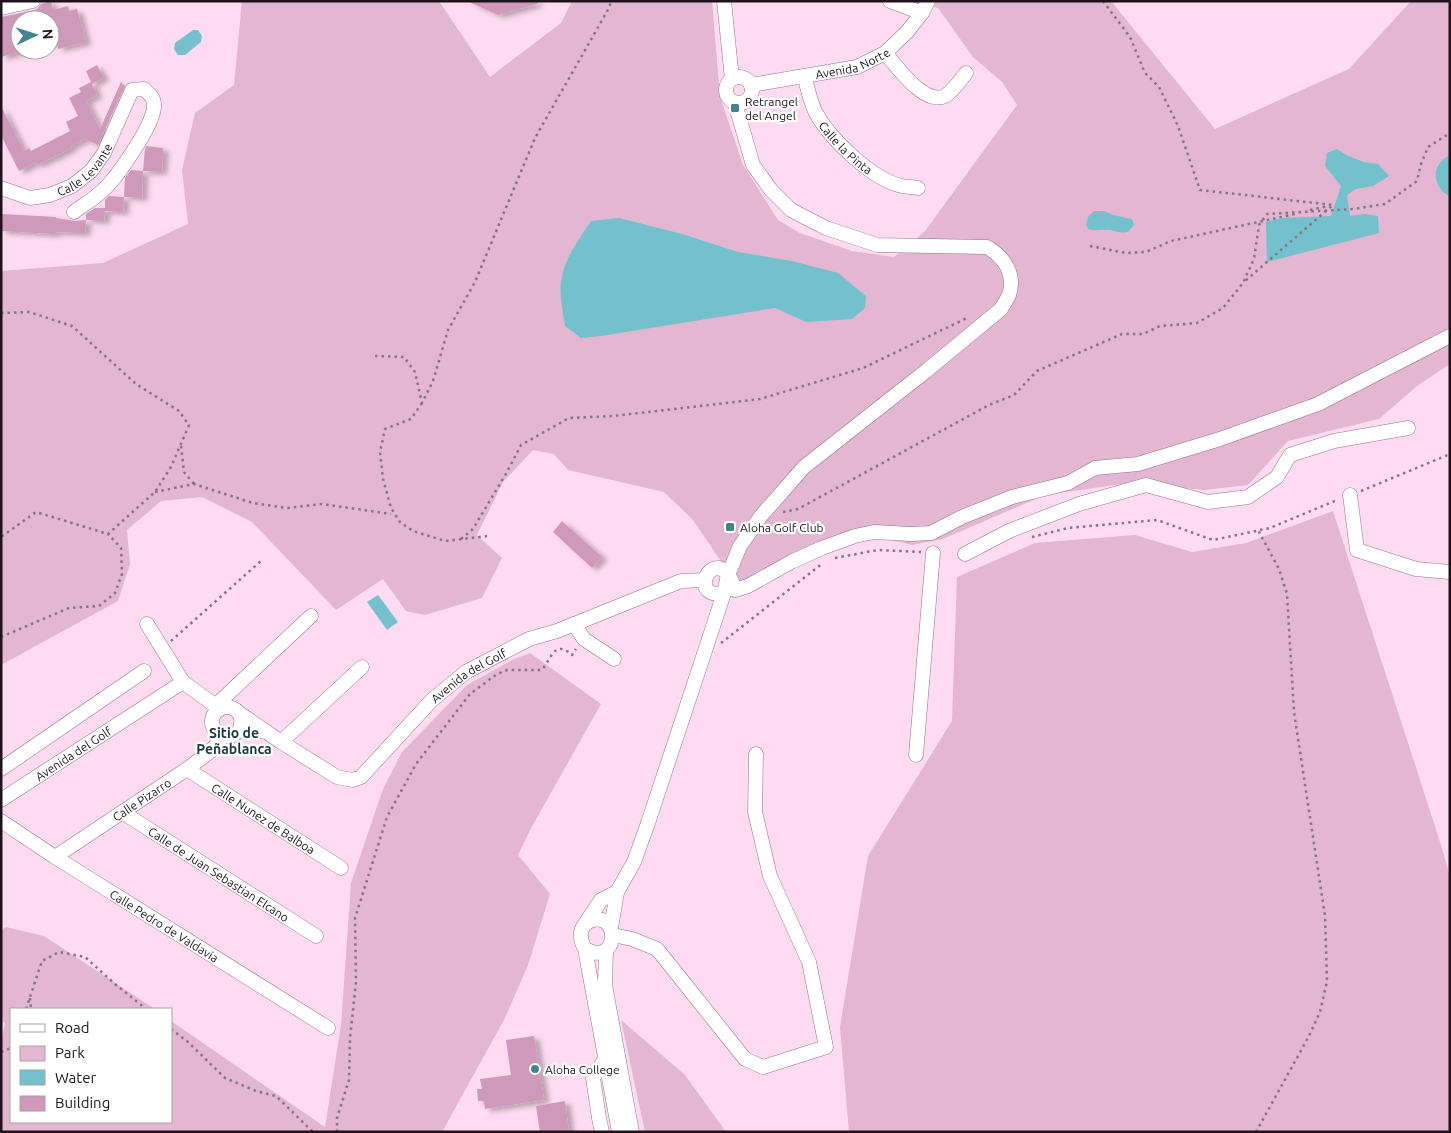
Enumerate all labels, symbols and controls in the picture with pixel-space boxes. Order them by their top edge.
north arrow [10,10,60,60]
text: N [40,28,56,40]
street label: Avenida Norte [814,46,892,80]
place label: Retrangel del Angel [745,95,798,122]
marker: Retrangel del Angel [729,102,741,114]
street label: Calle la Pinta [817,119,875,176]
street label: Calle Levante [55,141,114,198]
marker: Aloha Golf Club [724,521,736,533]
place label: Aloha Golf Club [740,521,824,534]
street label: Avenida del Golf [428,645,509,705]
street label: Avenida del Golf [33,724,114,783]
district label: Sitio de Peñablanca [196,725,272,757]
street label: Calle Pizarro [110,775,173,823]
street label: Calle Nunez de Balboa [210,780,318,856]
street label: Calle de Juan Sebastian Elcano [146,824,292,924]
street label: Calle Pedro de Valdavia [108,887,221,964]
legend [10,1008,172,1123]
text: Road [55,1019,90,1036]
text: Park [55,1044,85,1061]
marker: Aloha College [529,1063,541,1075]
place label: Aloha College [545,1063,620,1076]
text: Water [55,1069,96,1086]
text: Building [55,1094,110,1111]

